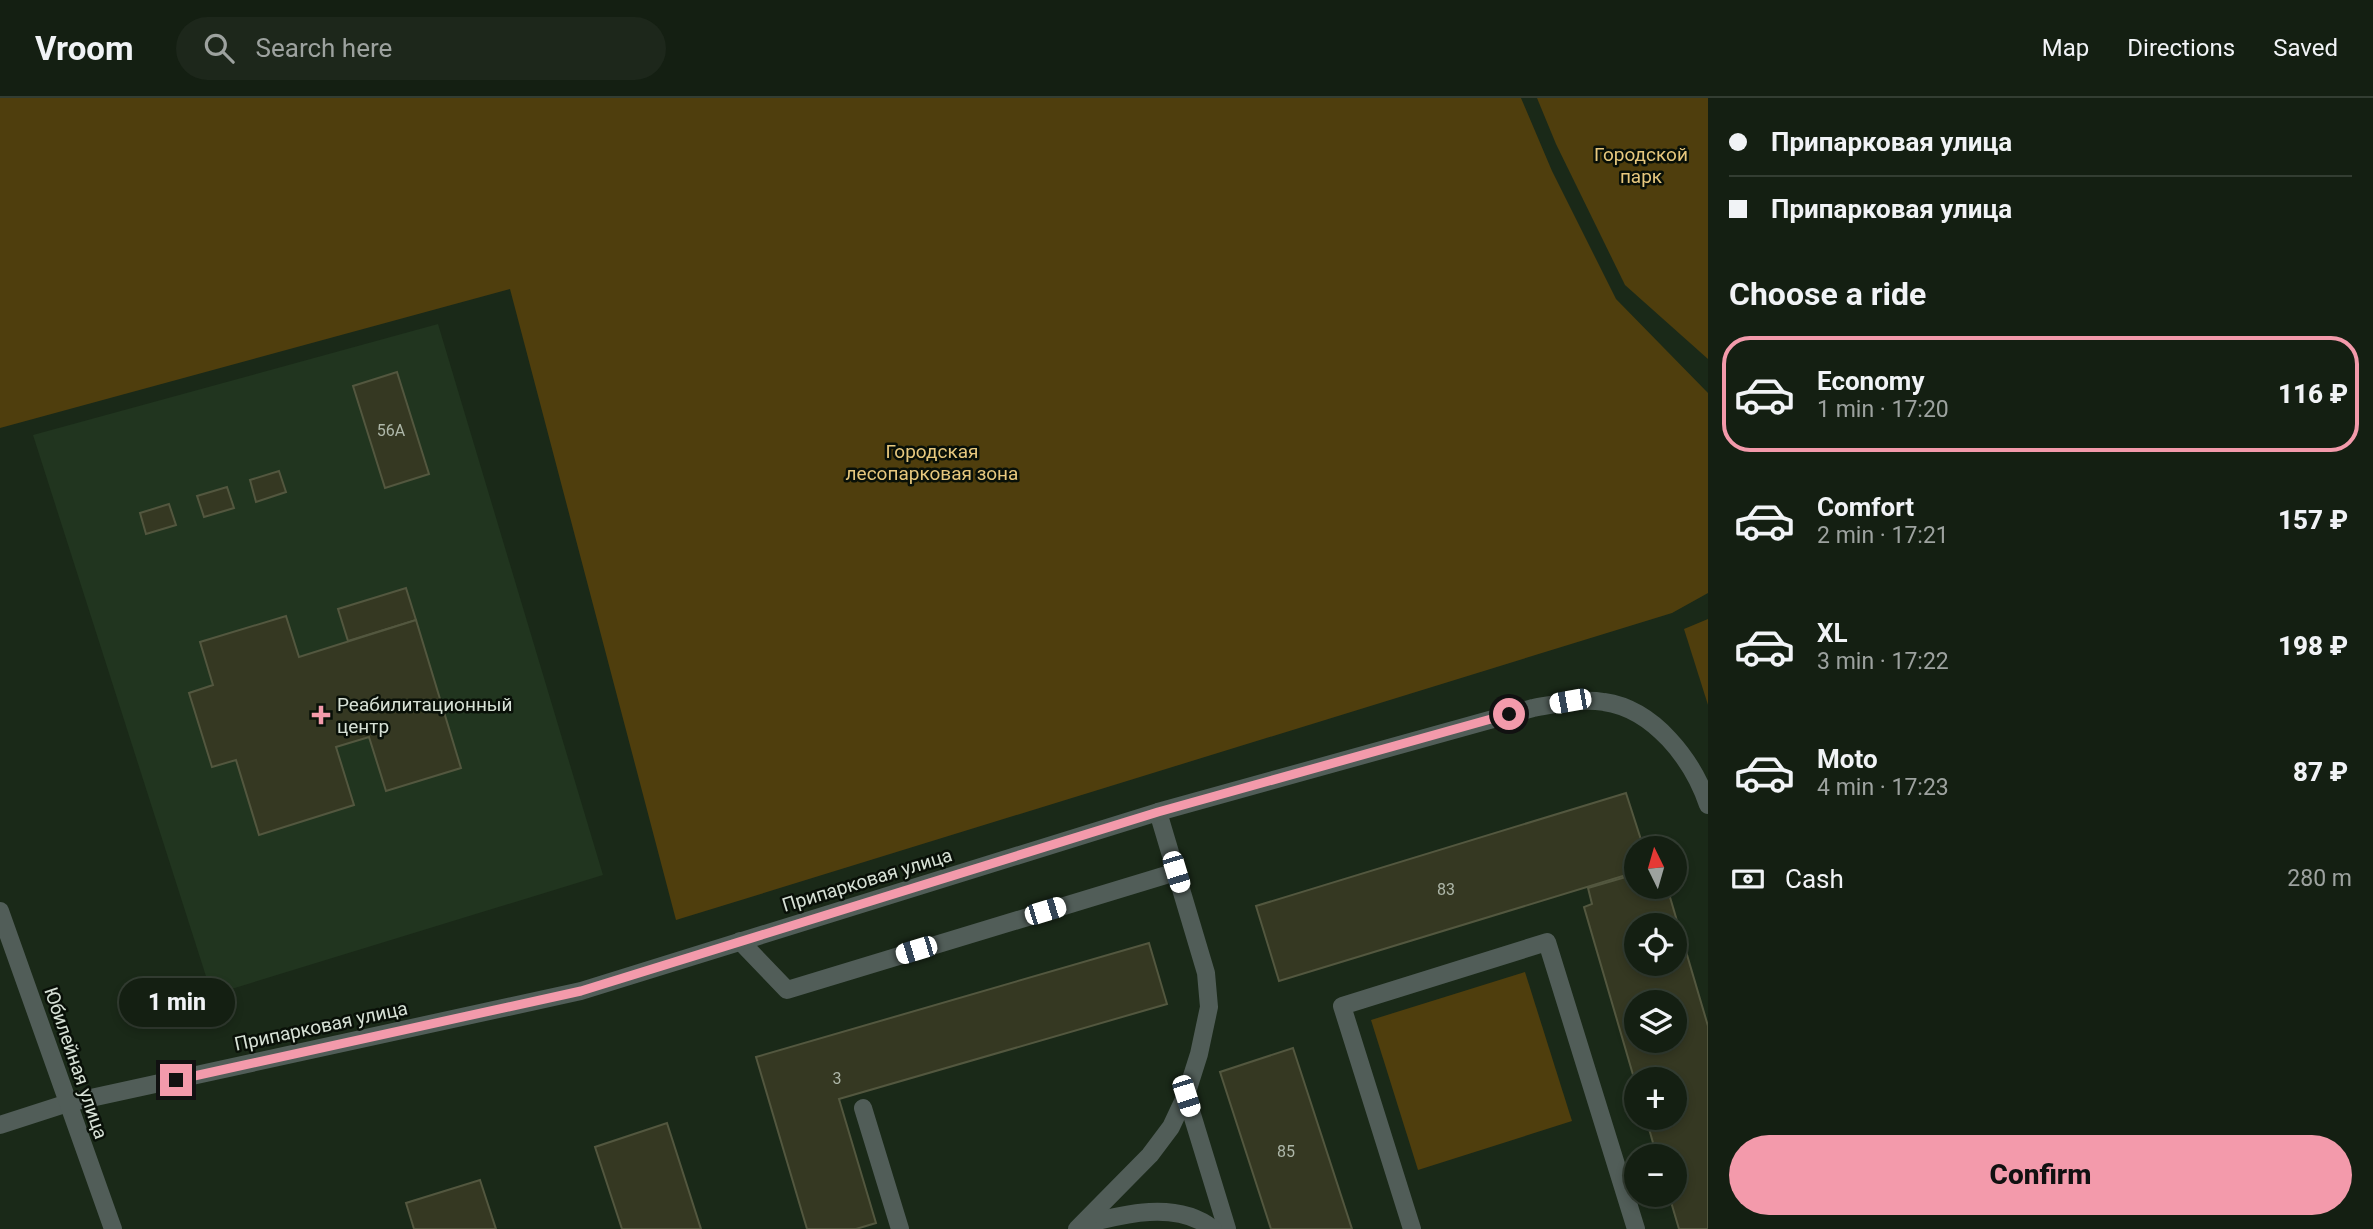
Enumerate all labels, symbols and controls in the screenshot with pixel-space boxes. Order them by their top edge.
search box [176,17,666,80]
text: Vroom [35,29,134,68]
icon: search [200,29,238,67]
text: Search here [256,33,392,63]
text: Map [2042,34,2089,62]
text: Directions [2127,34,2235,62]
text: Saved [2273,34,2338,62]
text: Припарковая улица [1771,127,2012,157]
park label: Городской парк [1594,143,1688,188]
text: Припарковая улица [1771,194,2012,224]
text: Choose a ride [1729,275,1926,313]
icon: car [1733,363,1796,426]
text: Economy [1817,366,1924,396]
text: 116 ₽ [2278,379,2348,409]
text: 1 min · 17:20 [1817,396,1949,423]
house number: 56А [377,421,406,440]
park label: Городская лесопарковая зона [846,440,1018,485]
icon: car [1733,489,1796,552]
text: Comfort [1817,492,1914,522]
text: 157 ₽ [2278,505,2348,535]
text: 2 min · 17:21 [1817,522,1949,549]
icon: car [1733,615,1796,678]
text: XL [1817,618,1848,648]
text: 198 ₽ [2278,631,2348,661]
text: 3 min · 17:22 [1817,648,1949,675]
car [1548,687,1593,715]
place label: Реабилитационный центр [337,693,513,738]
route start [1493,698,1525,730]
marker: Реабилитационный центр [311,705,331,725]
icon: car [1733,741,1796,804]
text: Moto [1817,744,1878,774]
text: 87 ₽ [2293,757,2348,787]
text: 4 min · 17:23 [1817,774,1949,801]
north arrow [1624,836,1687,900]
map controls [1624,836,1687,1207]
street label: Припарковая улица [779,843,955,917]
car [1160,849,1193,895]
icon: cash [1729,860,1767,898]
text: Cash [1785,864,1844,894]
text: 280 m [2287,865,2352,892]
house number: 83 [1437,880,1455,899]
car [1022,895,1069,927]
button: locate [1624,913,1687,976]
car [893,934,940,966]
callout: 1 min [118,978,234,1028]
street label: Юбилейная улица [39,984,113,1142]
text: 1 min [148,989,206,1016]
button: layers [1624,990,1687,1053]
street label: Припарковая улица [232,996,410,1056]
route end [160,1064,192,1096]
button: + [1624,1067,1687,1130]
house number: 3 [833,1069,842,1088]
car [1170,1073,1203,1119]
button: Confirm [1729,1135,2352,1215]
house number: 85 [1277,1142,1295,1161]
button: − [1624,1144,1687,1207]

